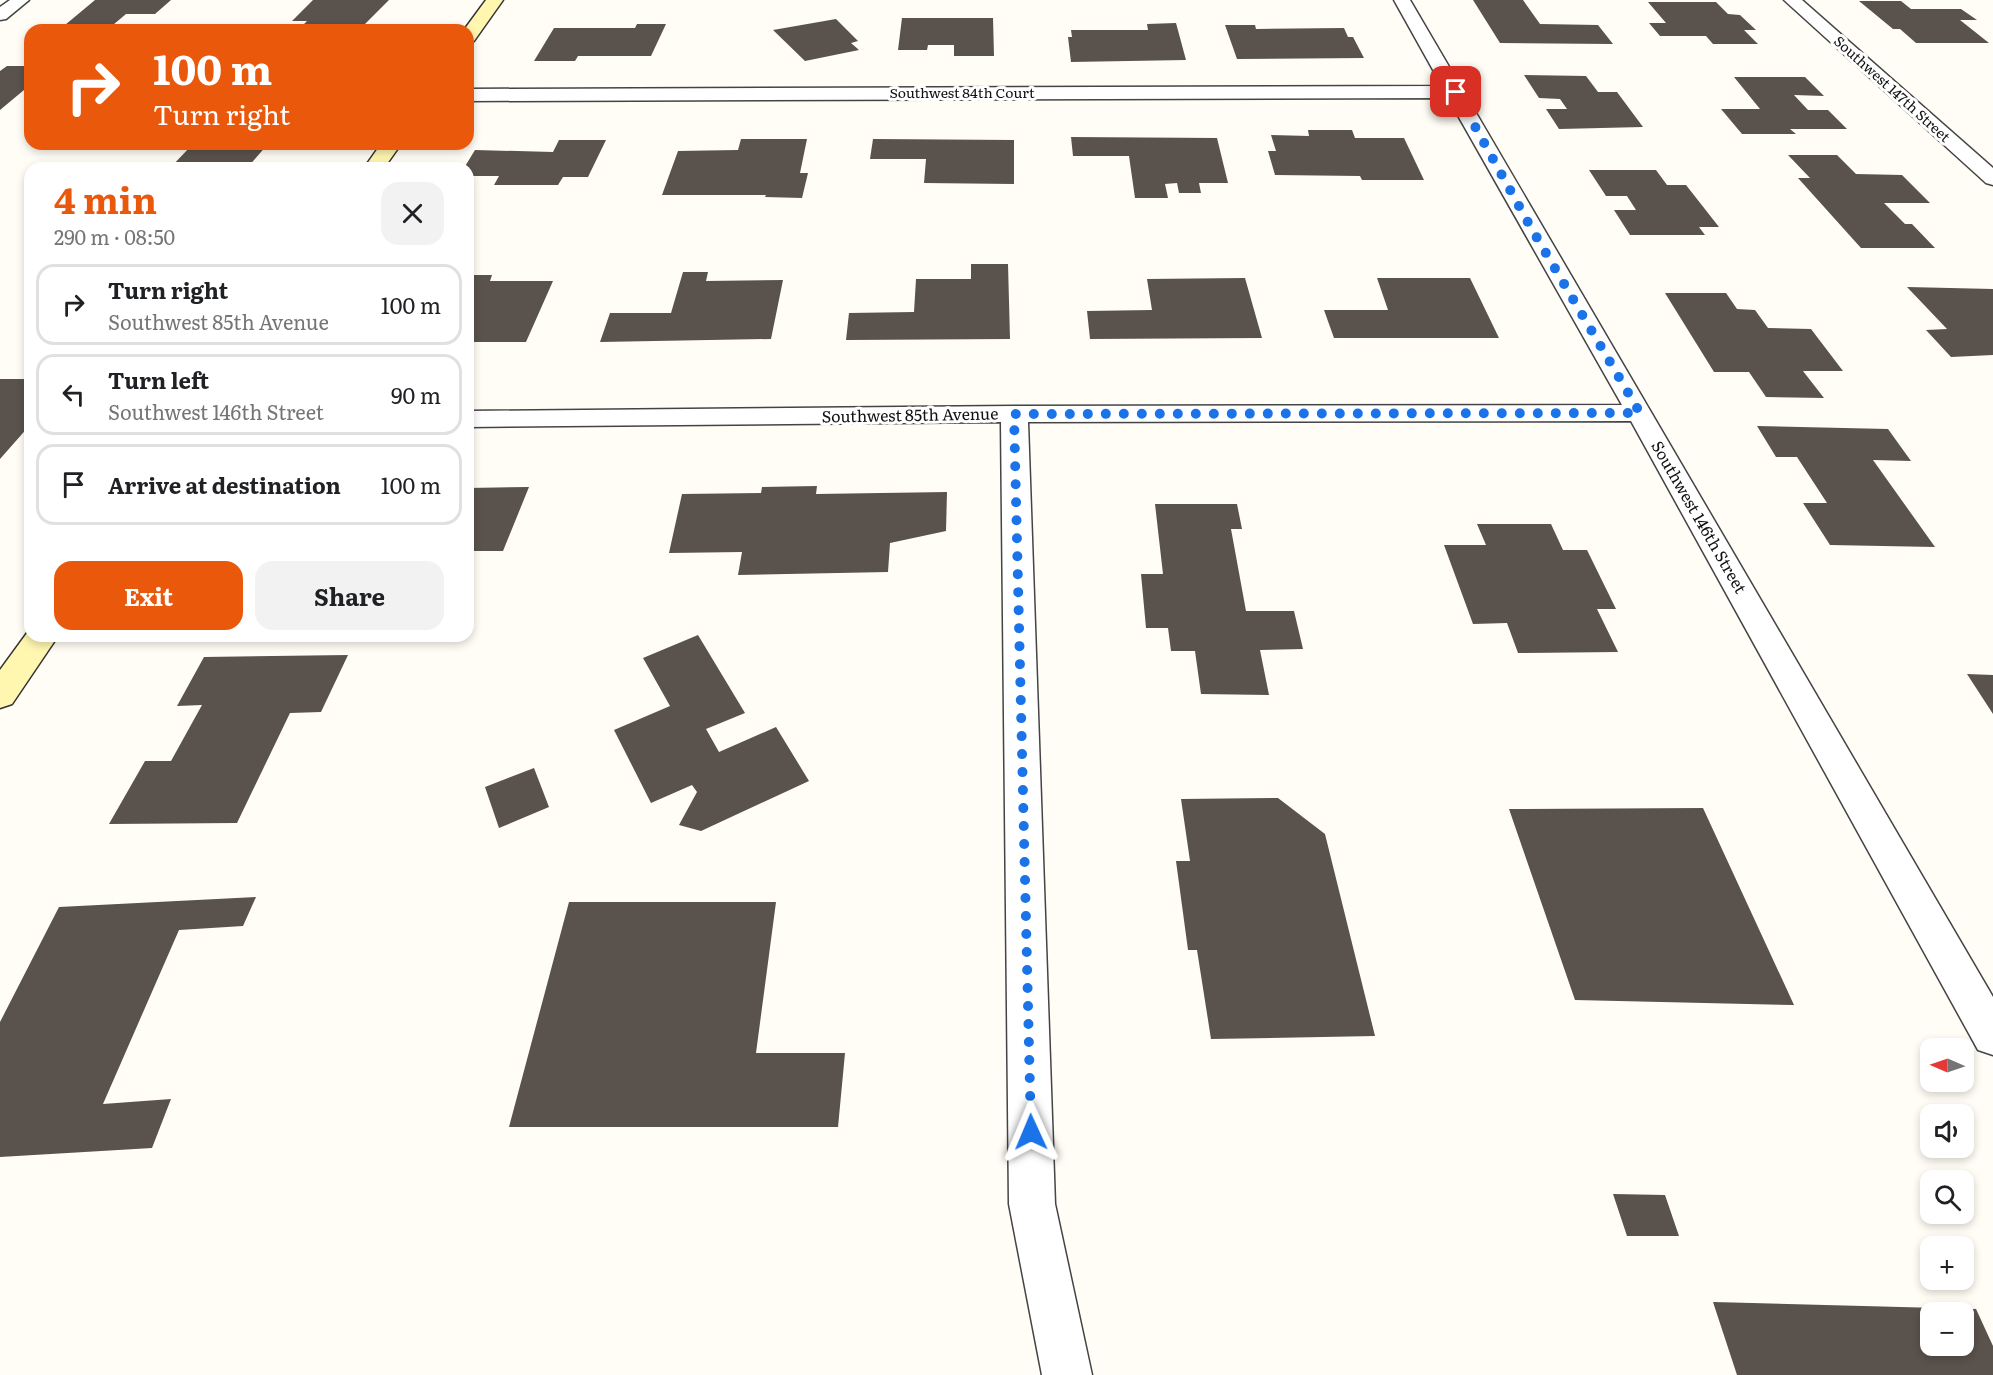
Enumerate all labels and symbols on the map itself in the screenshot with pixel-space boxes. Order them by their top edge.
street label: Southwest 147th Street [1830,31,1955,146]
pin [1430,66,1481,117]
street label: Southwest 84th Court [889,82,1035,102]
street label: Southwest 85th Avenue [821,400,999,428]
street label: Southwest 146th Street [1646,436,1754,598]
north arrow [1920,1038,1974,1092]
position arrow [999,1100,1063,1164]

